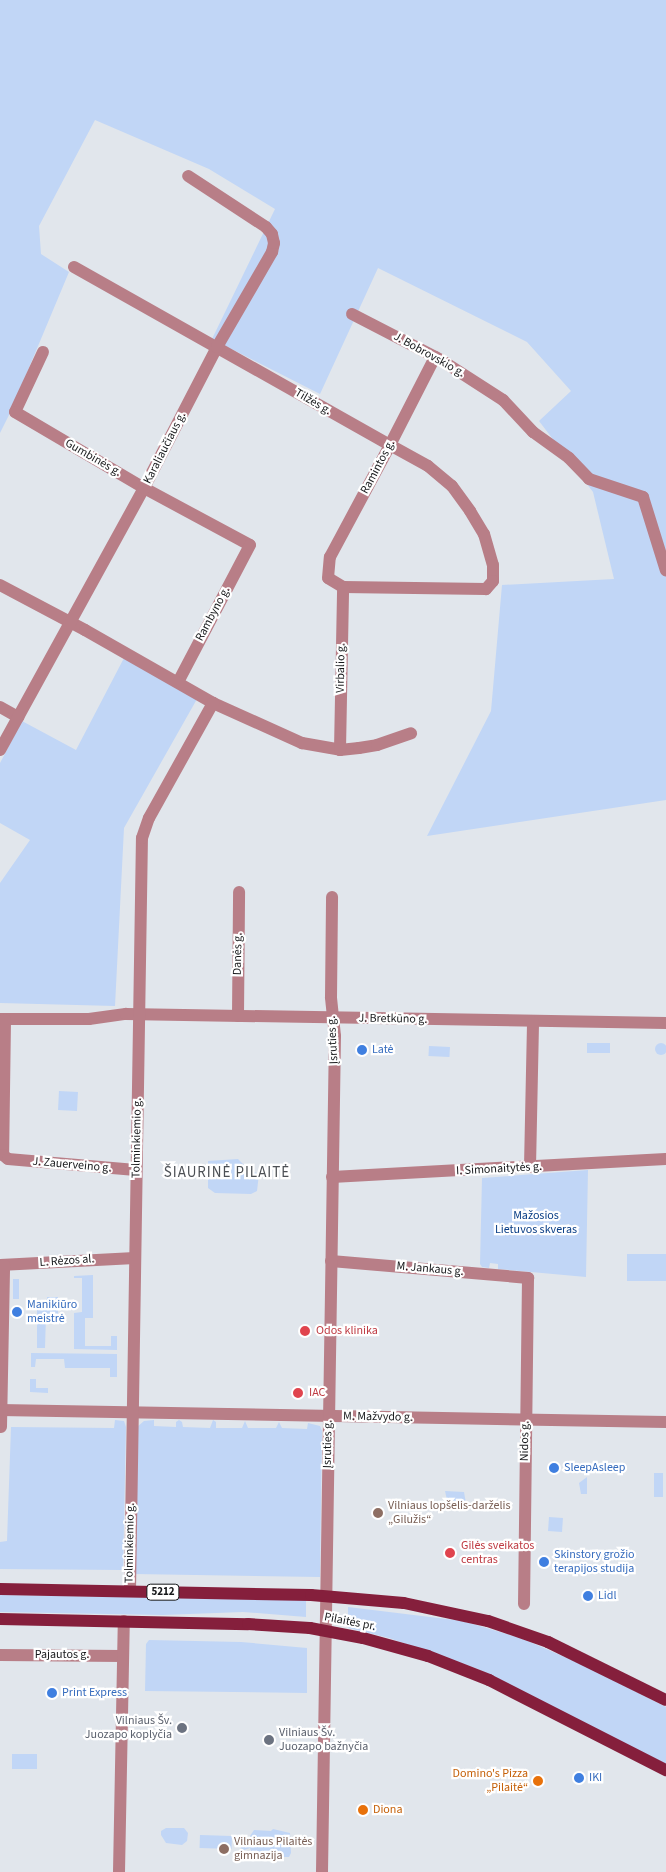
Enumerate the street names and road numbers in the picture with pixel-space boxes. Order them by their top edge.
street label: J. Bobrovskio g. [391,330,467,380]
street label: Tilžės g. [292,386,334,418]
street label: Karaliaučiaus g. [141,410,189,486]
street label: Gumbinės g. [62,436,124,480]
street label: Ramintos g. [358,438,398,496]
street label: Rambyno g. [193,584,233,644]
street label: Virbalio g. [333,643,349,693]
street label: Danės g. [230,933,246,975]
street label: J. Bretkūno g. [359,1011,427,1027]
street label: Įsruties g. [325,1016,341,1064]
street label: Tolminkiemio g. [129,1098,145,1178]
street label: J. Zauerveino g. [32,1154,112,1176]
street label: I. Simonaitytės g. [456,1160,542,1178]
street label: L. Rėzos al. [39,1252,95,1270]
street label: M. Jankaus g. [396,1259,464,1279]
street label: M. Mažvydo g. [343,1409,413,1425]
street label: Įsruties g. [320,1420,336,1468]
street label: Nidos g. [517,1421,533,1461]
street label: Tolminkiemio g. [122,1503,138,1583]
road number: 5212 [146,1584,180,1600]
street label: Pilaitės pr. [323,1610,377,1634]
street label: Pajautos g. [35,1648,89,1662]

